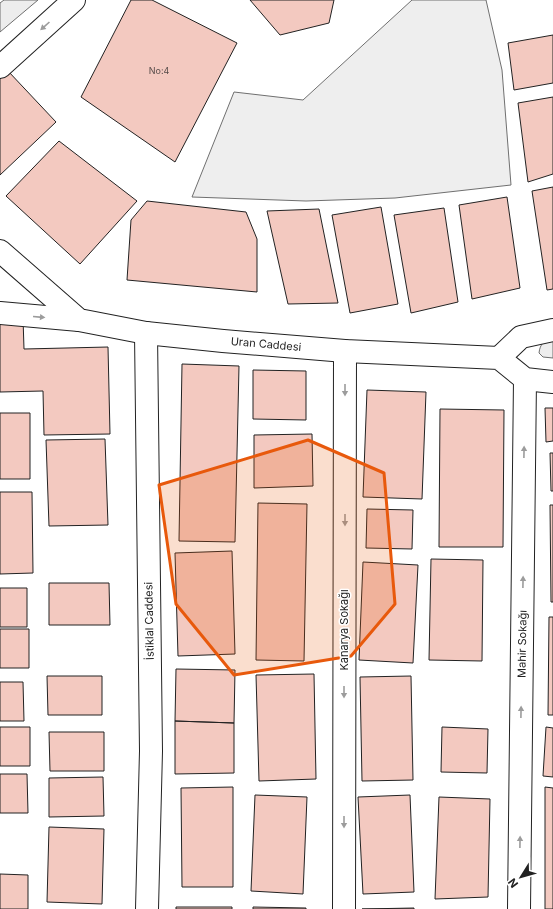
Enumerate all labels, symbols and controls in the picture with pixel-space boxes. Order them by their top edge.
one-way arrow [40,21,50,31]
house number: No:4 [149,65,169,76]
one-way arrow [33,313,45,320]
street label: Uran Caddesi [230,334,302,354]
one-way arrow [342,384,348,397]
one-way arrow [521,445,527,458]
one-way arrow [341,514,348,526]
one-way arrow [520,575,526,588]
street label: İstiklal Caddesi [141,582,157,660]
street label: Kanarya Sokağı [337,589,351,671]
street label: Mahir Sokağı [514,610,530,678]
one-way arrow [341,686,347,699]
one-way arrow [518,705,524,718]
one-way arrow [341,816,347,829]
one-way arrow [516,836,523,848]
north arrow [501,857,541,897]
text: N [505,875,521,891]

